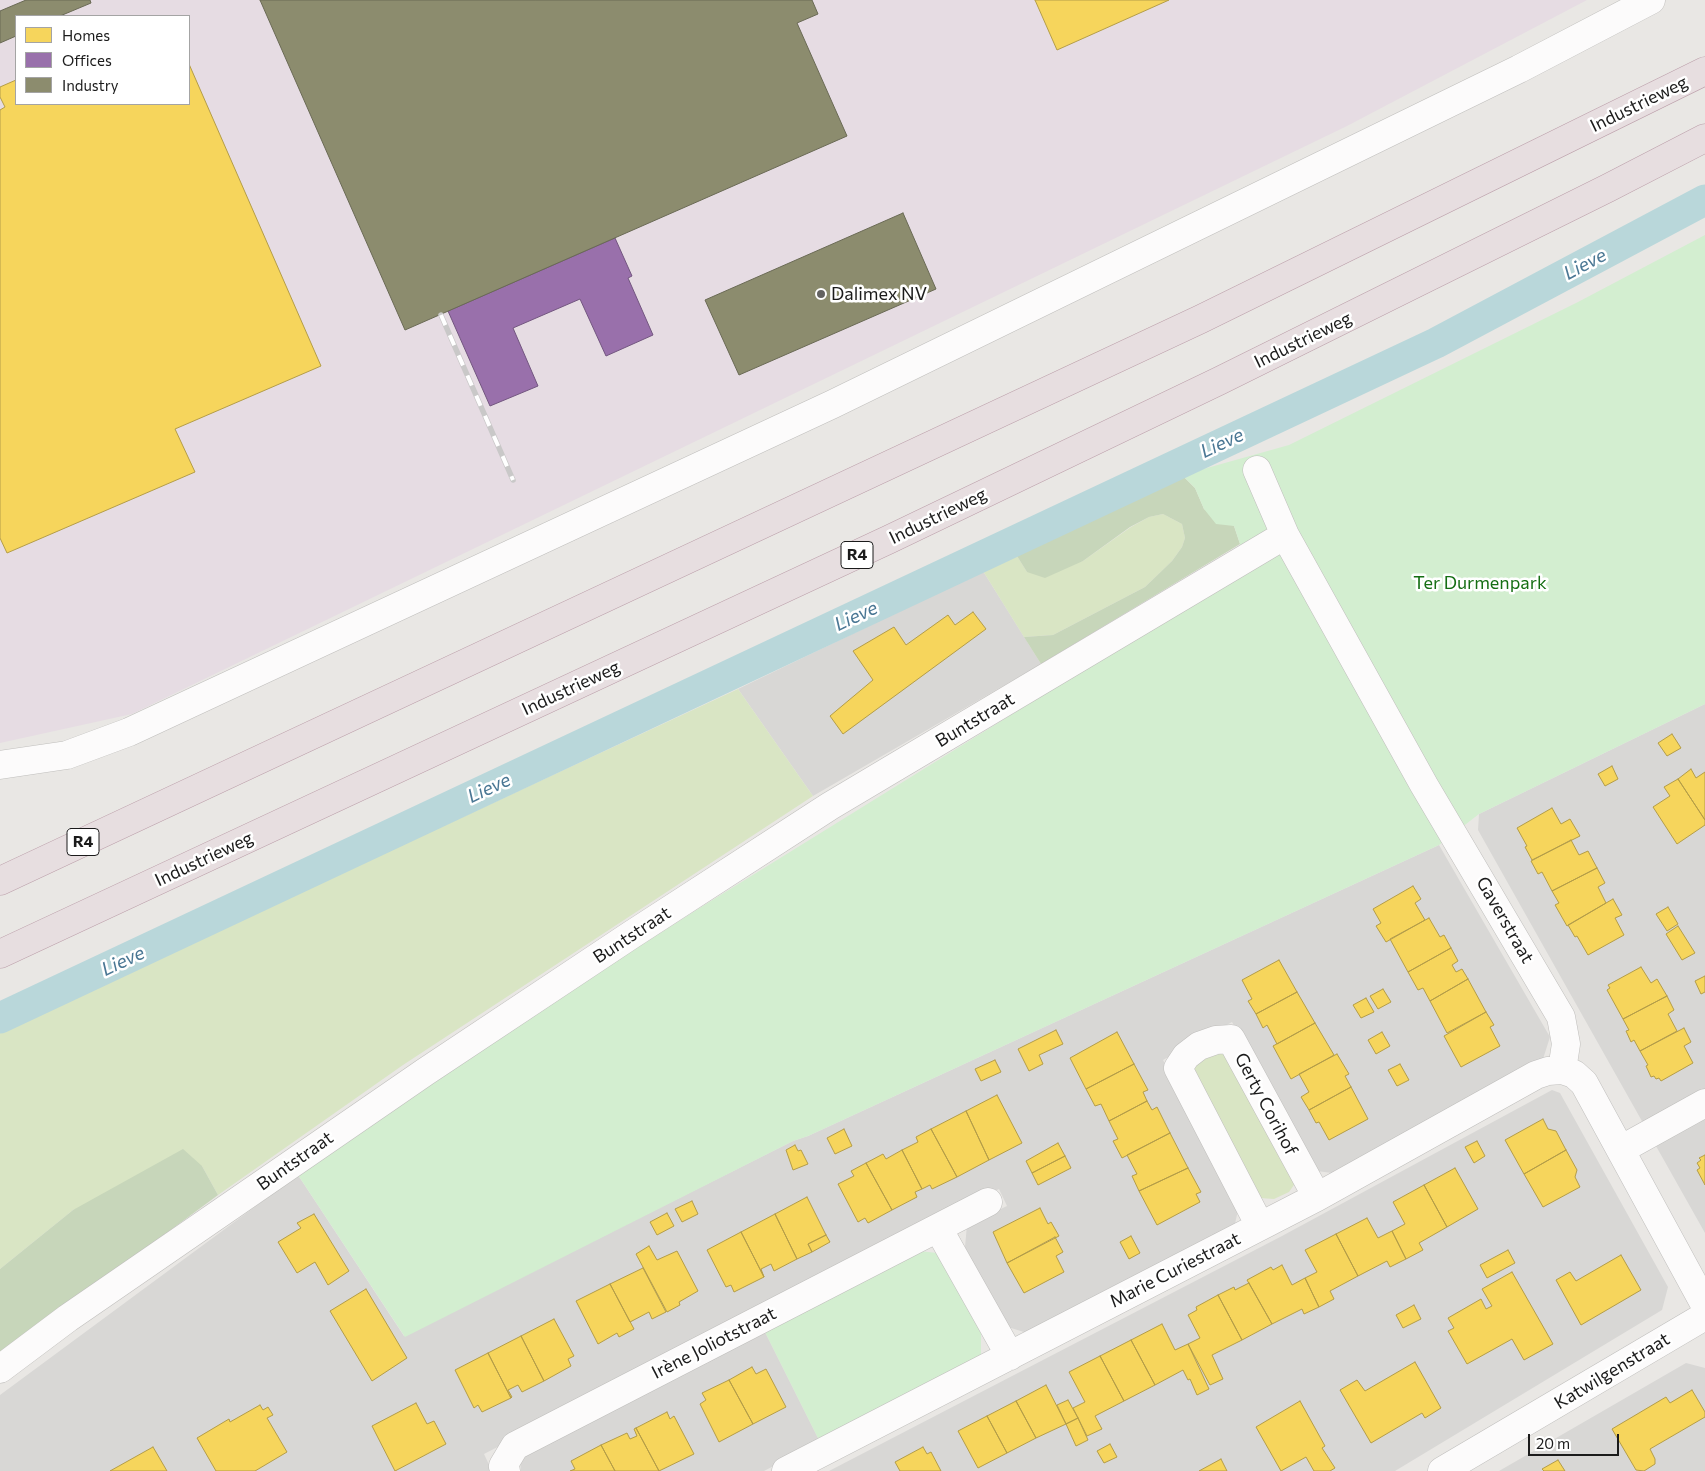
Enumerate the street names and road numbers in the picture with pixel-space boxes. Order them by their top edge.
street label: Industrieweg [1587,71,1691,137]
street label: Industrieweg [1251,307,1355,373]
street label: Industrieweg [886,483,990,549]
road number: R4 [841,542,873,568]
street label: Industrieweg [519,656,623,720]
street label: Buntstraat [932,688,1018,752]
street label: Industrieweg [152,827,256,891]
road number: R4 [67,829,99,856]
street label: Gaverstraat [1472,873,1538,967]
street label: Buntstraat [589,902,675,968]
street label: Gerty Corihof [1230,1049,1302,1159]
street label: Buntstraat [253,1127,337,1195]
street label: Marie Curiestraat [1106,1228,1244,1312]
street label: Irène Joliotstraat [648,1302,780,1384]
street label: Katwilgenstraat [1550,1328,1674,1414]

